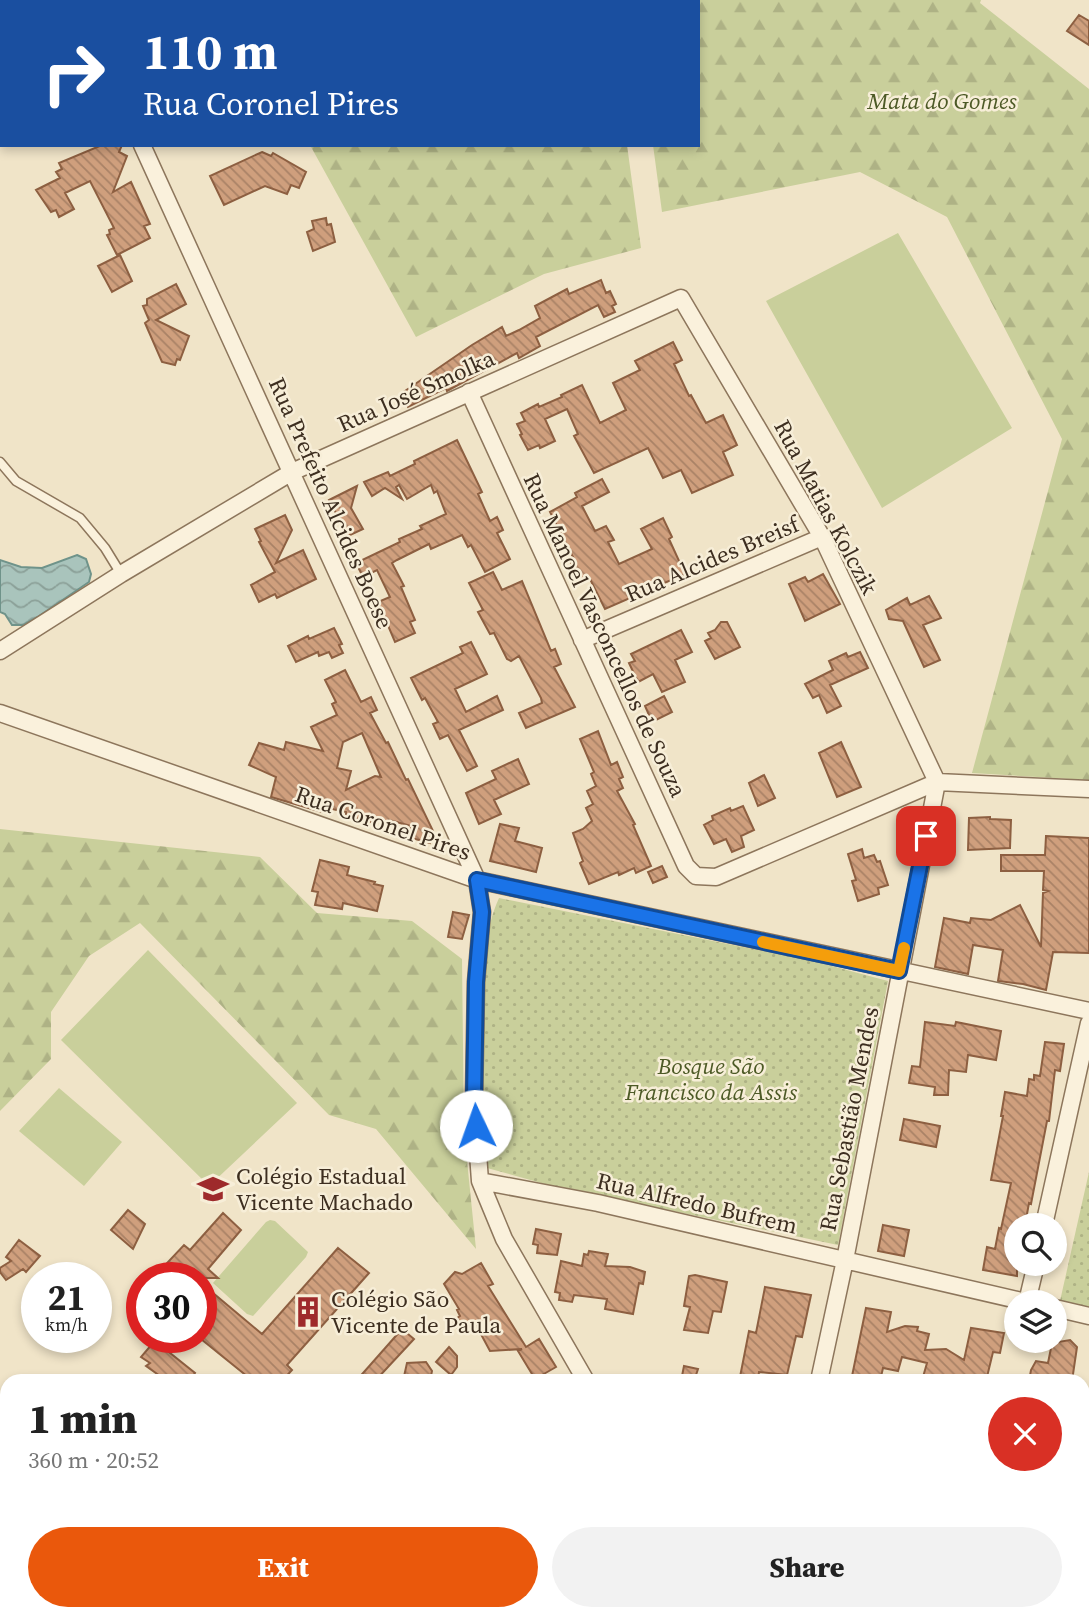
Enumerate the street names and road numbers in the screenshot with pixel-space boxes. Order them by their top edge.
street label: Rua José Smolka [332,342,500,440]
street label: Rua Prefeito Alcides Boese [261,372,401,634]
street label: Rua Matias Kolczik [766,414,886,600]
street label: Rua Manoel Vasconcellos de Souza [516,468,694,802]
street label: Rua Alcides Breisf [620,507,806,610]
street label: Rua Coronel Pires [291,778,475,868]
street label: Rua Sebastião Mendes [812,1004,886,1234]
street label: Rua Alfredo Bufrem [593,1164,801,1242]

